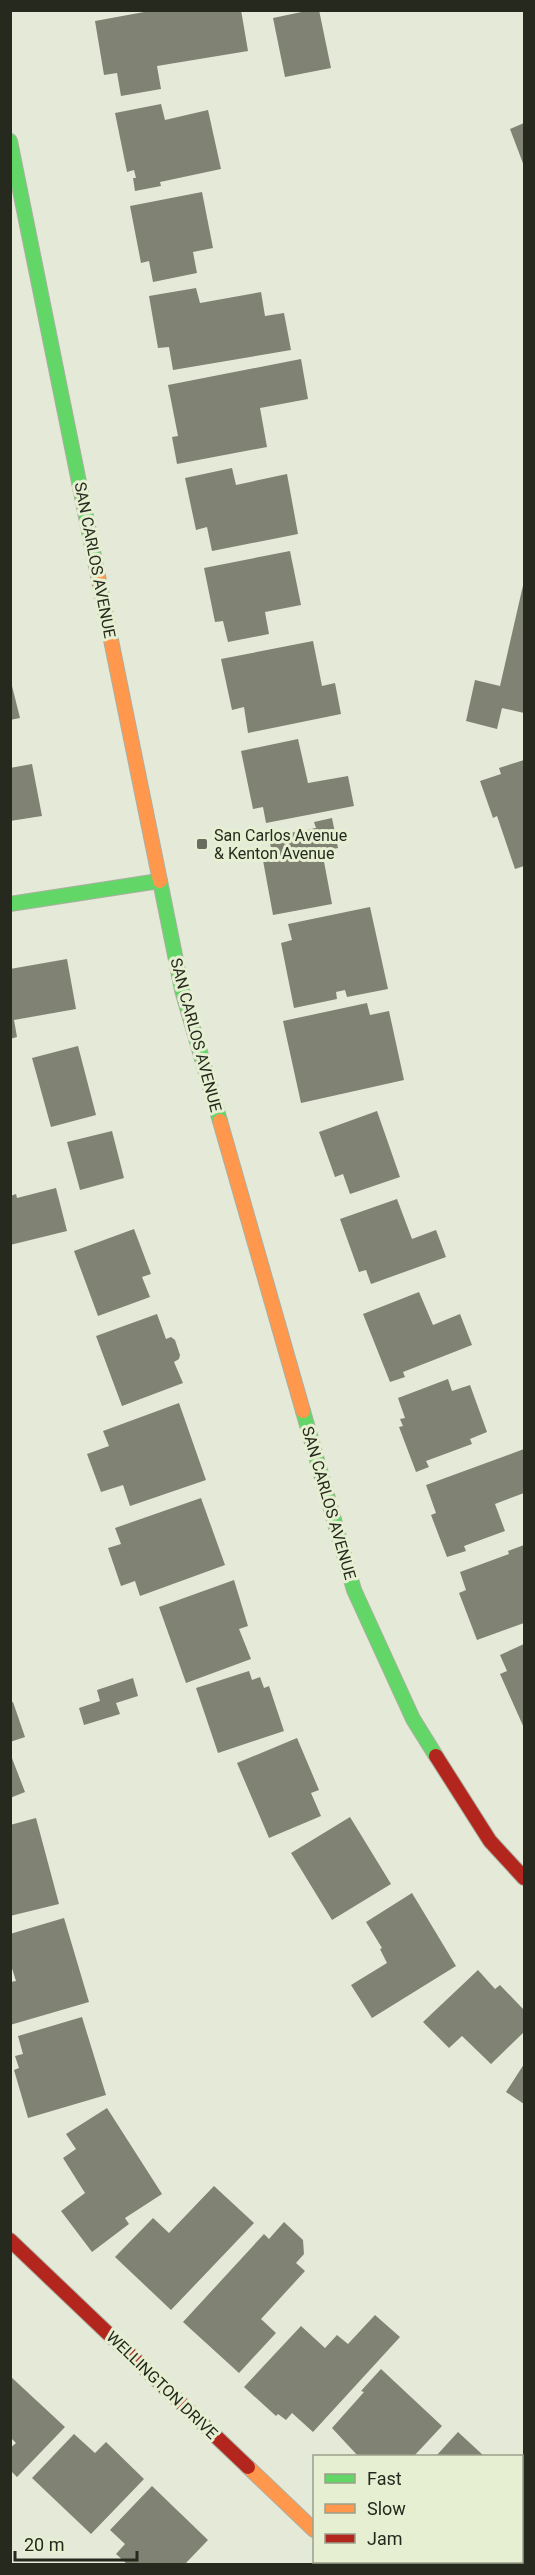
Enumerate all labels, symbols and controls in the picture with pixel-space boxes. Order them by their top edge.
street label: SAN CARLOS AVENUE [71,480,119,640]
place label: San Carlos Avenue & Kenton Avenue [214,826,347,863]
marker: San Carlos Avenue & Kenton Avenue [195,837,209,851]
street label: SAN CARLOS AVENUE [166,956,226,1114]
street label: SAN CARLOS AVENUE [298,1424,360,1582]
street label: WELLINGTON DRIVE [103,2327,221,2443]
legend [313,2455,523,2563]
text: Fast [367,2468,402,2489]
text: Slow [367,2498,406,2519]
scale bar [15,2524,136,2562]
text: Jam [367,2528,403,2549]
text: 20 m [24,2534,64,2555]

